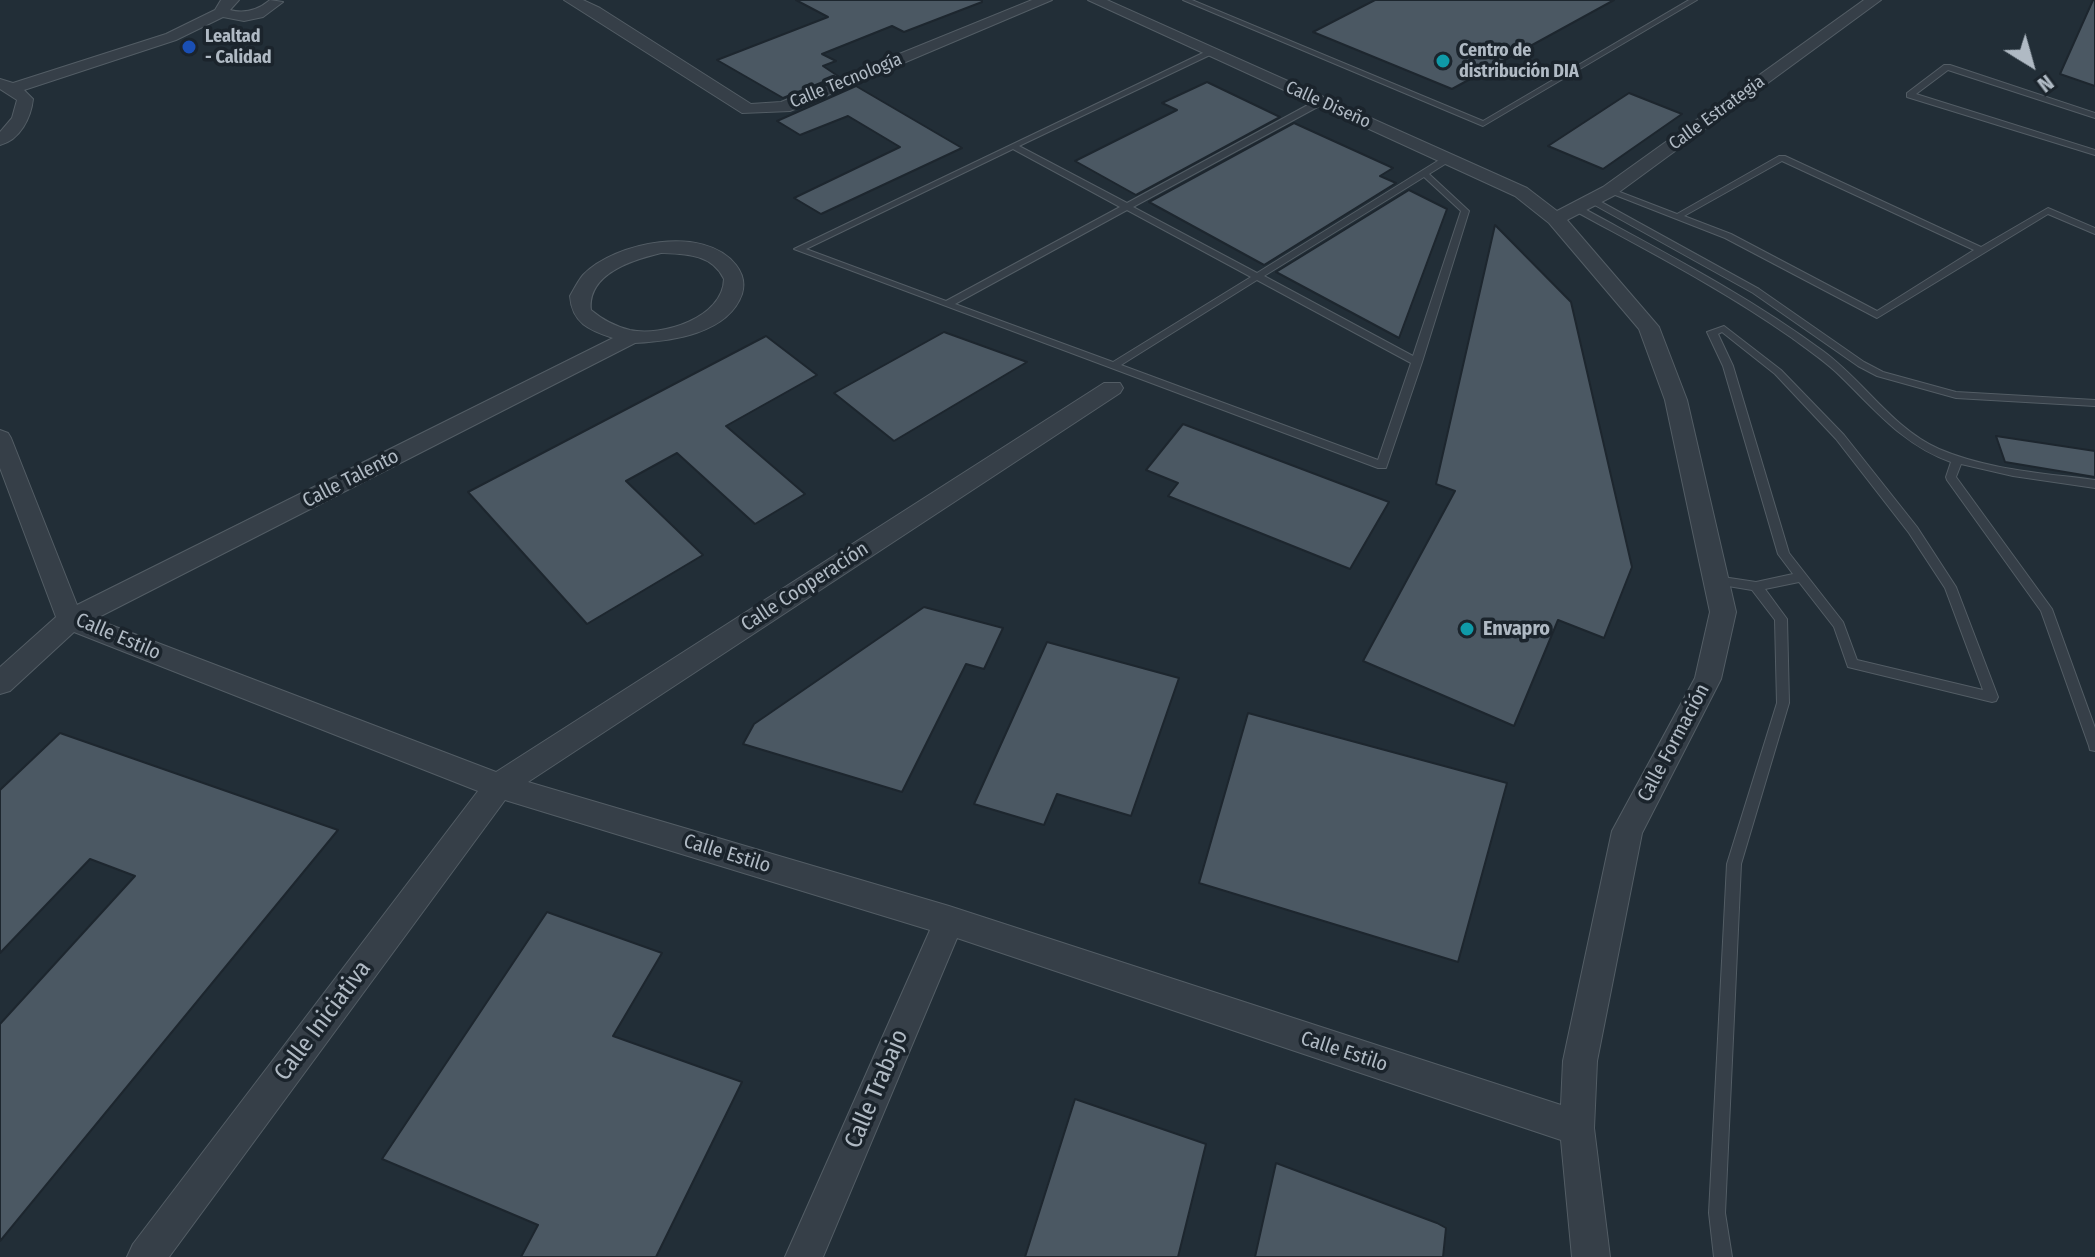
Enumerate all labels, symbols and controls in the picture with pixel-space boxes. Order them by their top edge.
north arrow [1991,24,2071,104]
place label: Lealtad - Calidad [205,26,272,68]
marker: Lealtad - Calidad [180,38,198,56]
place label: Centro de distribución DIA [1459,40,1579,82]
street label: Calle Tecnología [787,49,905,113]
marker: Centro de distribución DIA [1434,52,1452,70]
text: N [2032,69,2059,98]
street label: Calle Estrategia [1665,71,1769,155]
street label: Calle Diseño [1282,77,1374,133]
street label: Calle Talento [299,445,403,513]
street label: Calle Cooperación [737,537,873,637]
street label: Calle Estilo [72,608,164,666]
place label: Envapro [1483,617,1550,641]
marker: Envapro [1458,620,1476,638]
street label: Calle Formación [1633,680,1715,806]
street label: Calle Estilo [681,829,773,879]
street label: Calle Iniciativa [269,955,377,1087]
street label: Calle Trabajo [839,1025,915,1153]
street label: Calle Estilo [1298,1027,1390,1077]

